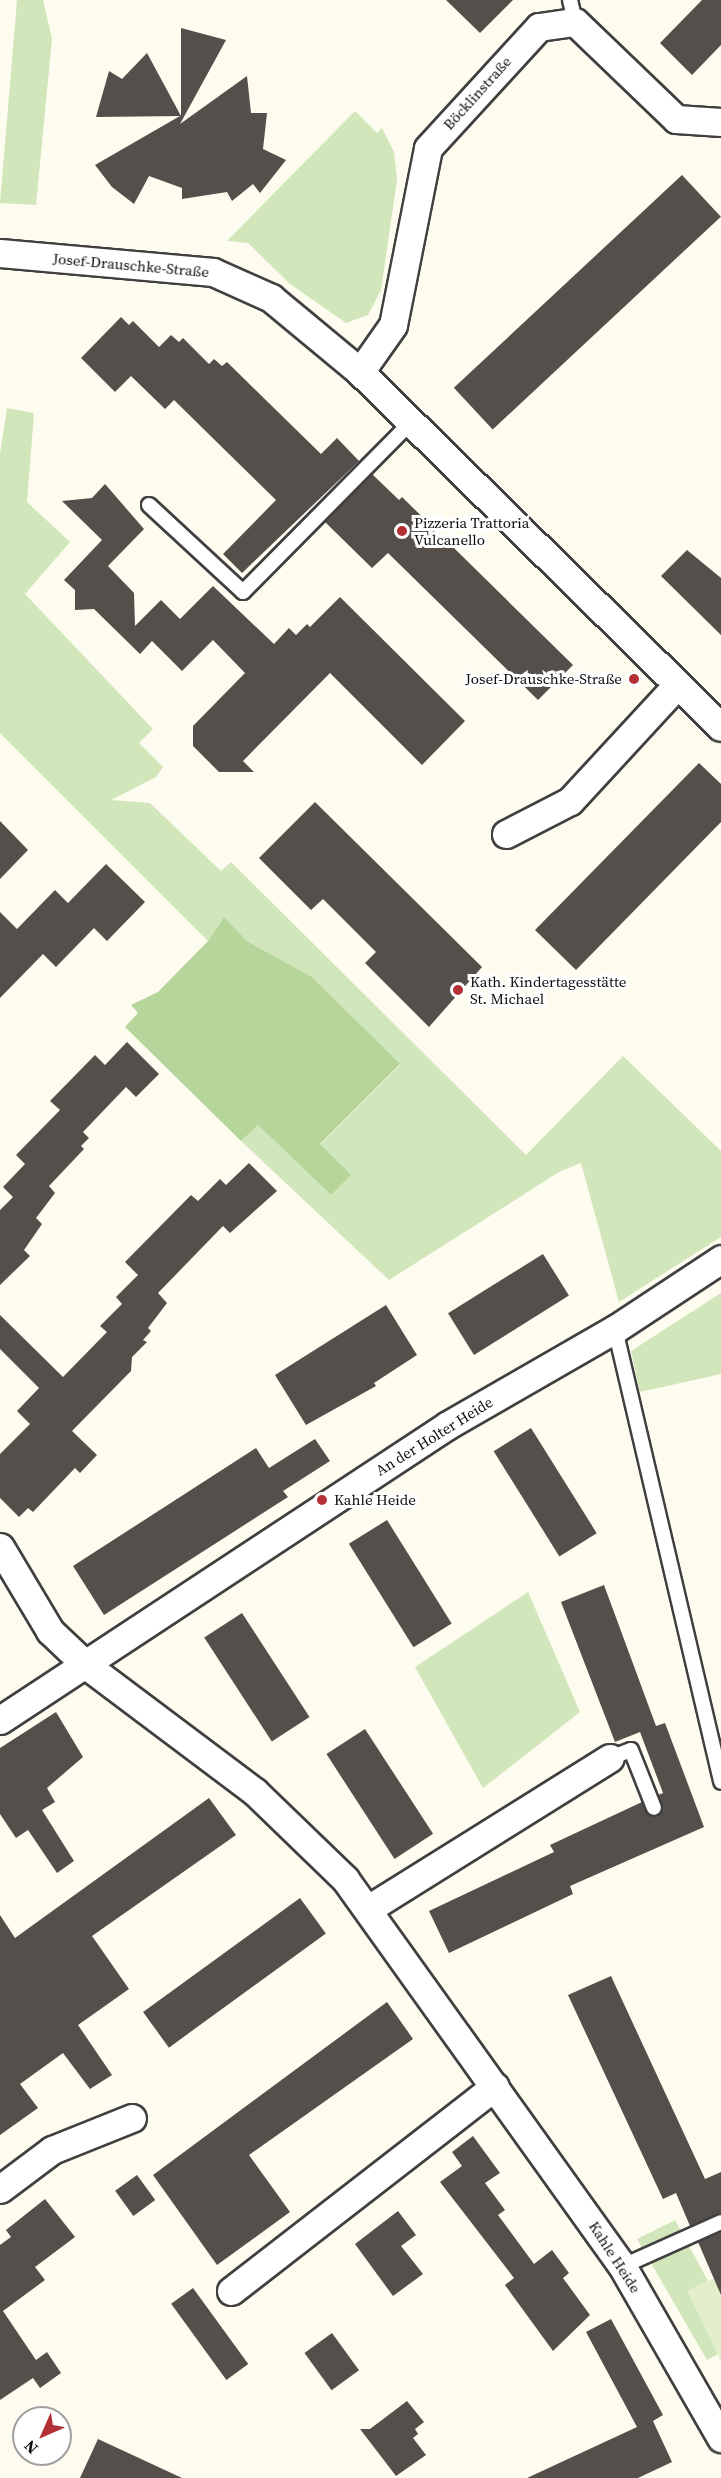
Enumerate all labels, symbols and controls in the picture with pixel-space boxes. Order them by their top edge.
street label: Böcklinstraße [439,52,515,134]
street label: Josef-Drauschke-Straße [52,249,210,281]
place label: Pizzeria Trattoria Vulcanello [414,513,530,548]
marker: Pizzeria Trattoria Vulcanello [395,524,409,538]
place label: Josef-Drauschke-Straße [465,670,622,688]
marker: Josef-Drauschke-Straße [627,672,641,686]
place label: Kath. Kindertagesstätte St. Michael [470,972,626,1007]
marker: Kath. Kindertagesstätte St. Michael [451,983,465,997]
street label: An der Holter Heide [372,1393,496,1479]
place label: Kahle Heide [334,1491,416,1509]
marker: Kahle Heide [315,1493,329,1507]
street label: Kahle Heide [585,2218,645,2296]
north arrow [12,2406,72,2466]
text: N [19,2435,43,2459]

